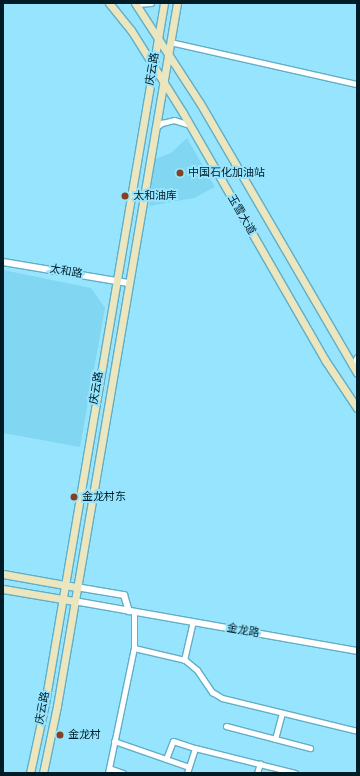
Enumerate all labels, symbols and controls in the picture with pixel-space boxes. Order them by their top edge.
street label: 庆云路 [144,52,162,86]
place label: 中国石化加油站 [188,166,265,180]
marker: 中国石化加油站 [175,168,185,178]
place label: 太和油库 [133,189,177,203]
marker: 太和油库 [120,191,130,201]
street label: 玉雪大道 [224,193,258,237]
street label: 太和路 [49,263,83,281]
street label: 庆云路 [88,371,106,405]
place label: 金龙村东 [82,490,126,504]
marker: 金龙村东 [69,492,79,502]
street label: 金龙路 [226,622,260,640]
street label: 庆云路 [33,691,53,725]
place label: 金龙村 [68,728,101,742]
marker: 金龙村 [55,730,65,740]

